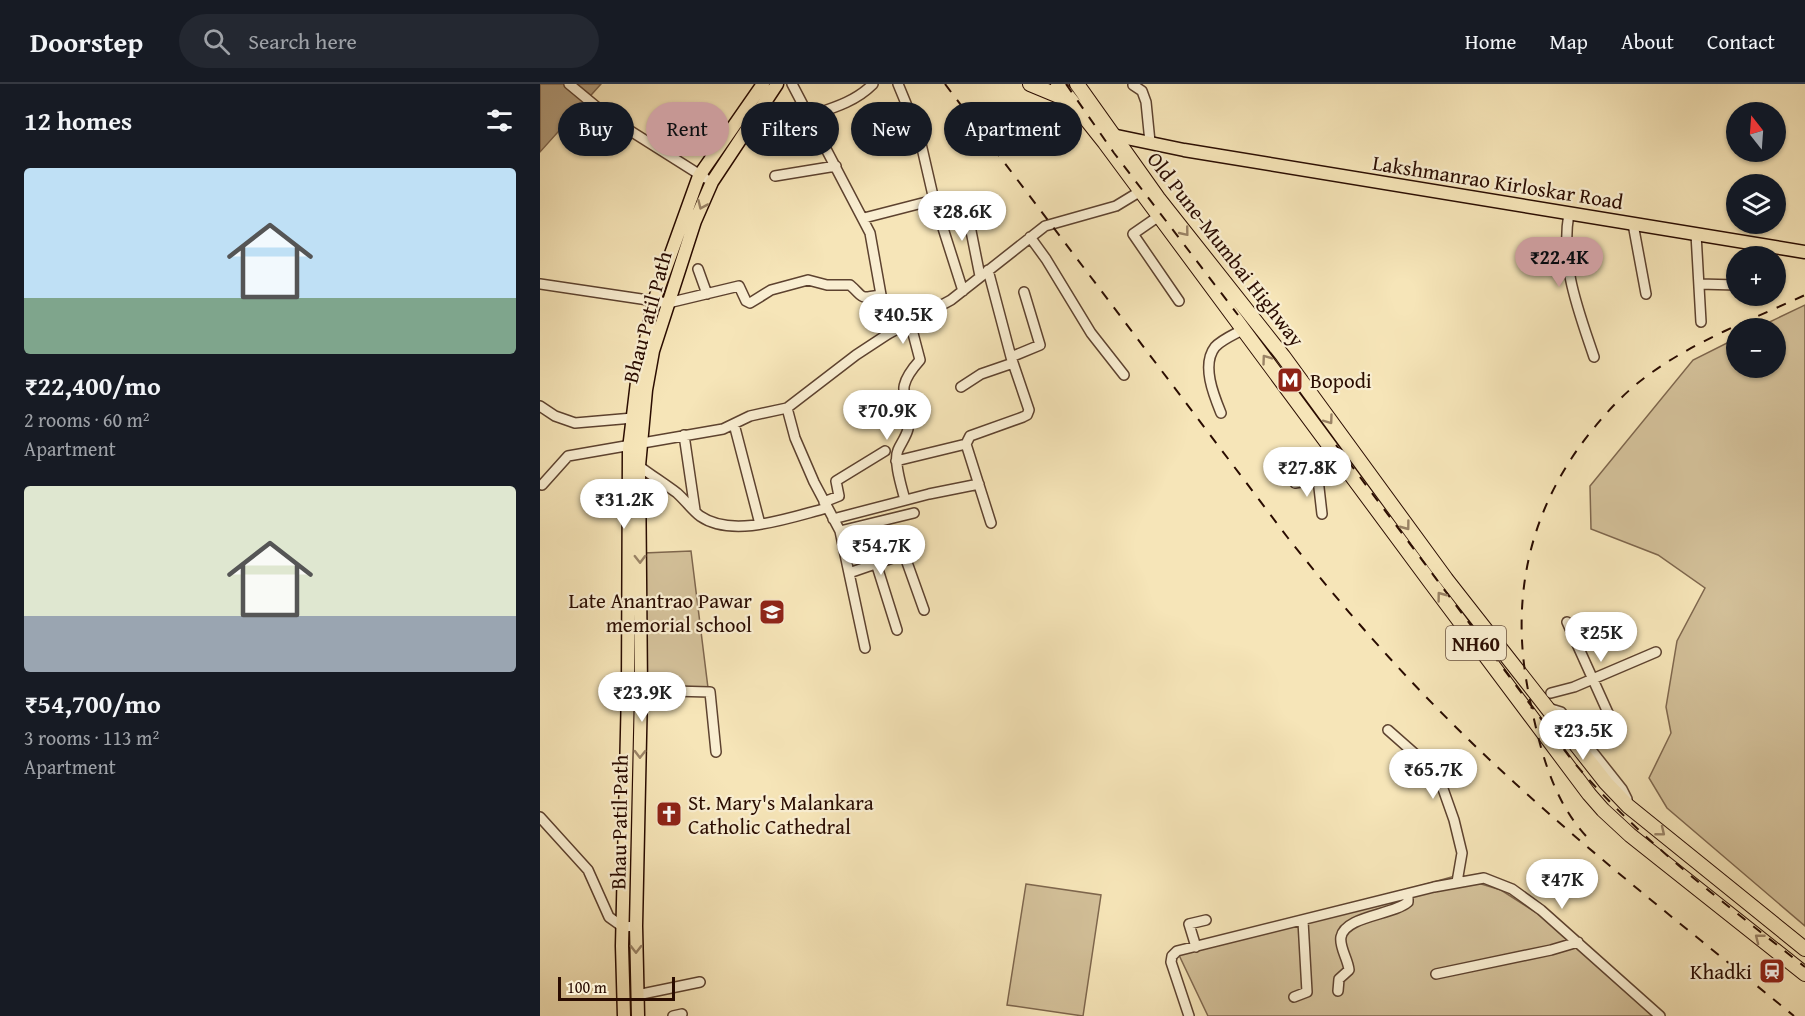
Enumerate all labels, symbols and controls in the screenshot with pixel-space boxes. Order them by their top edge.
search box [179,14,599,68]
text: Doorstep [30,21,143,62]
icon: search [200,25,233,58]
text: Search here [248,25,357,57]
text: Home [1465,26,1516,57]
text: Map [1549,26,1588,57]
text: About [1621,26,1674,57]
text: Contact [1707,26,1775,57]
text: 12 homes [24,101,132,140]
chip: Buy [558,102,634,156]
chip: Rent [646,102,729,156]
chip: Filters [741,102,839,156]
chip: New [851,102,932,156]
chip: Apartment [944,102,1082,156]
north arrow [1726,102,1786,162]
map controls [1726,102,1786,378]
icon: filters [483,104,516,137]
street label: Old Pune-Mumbai Highway [1140,145,1312,354]
street label: Lakshmanrao Kirloskar Road [1370,147,1626,217]
button: layers [1726,174,1786,234]
pin: ₹28.6K [913,191,1011,242]
text: ₹28.6K [932,196,992,225]
one-way arrow [697,199,709,210]
icon: home [216,207,324,315]
one-way arrow [1177,225,1188,236]
pin: ₹22.4K [1510,237,1608,288]
text: ₹22.4K [1529,242,1589,271]
button: + [1726,246,1786,306]
street label: Bhau Patil Path [615,248,680,386]
pin: ₹40.5K [854,294,952,345]
text: ₹40.5K [873,299,933,328]
button: − [1726,318,1786,378]
one-way arrow [1263,355,1274,366]
metro station icon: Bopodi [1275,365,1305,395]
place label: Bopodi [1310,365,1372,396]
text: ₹22,400/mo [24,366,161,405]
pin: ₹70.9K [838,390,936,441]
text: ₹70.9K [857,395,917,424]
text: 2 rooms · 60 m² [24,405,150,434]
one-way arrow [1322,413,1333,424]
text: Apartment [24,434,116,463]
pin: ₹27.8K [1258,447,1356,498]
text: ₹27.8K [1277,452,1337,481]
pin: ₹31.2K [575,479,673,530]
text: ₹31.2K [594,484,654,513]
one-way arrow [1399,520,1410,531]
icon: home [216,525,324,633]
pin: ₹54.7K [832,525,930,576]
text: ₹54.7K [851,530,911,559]
one-way arrow [634,554,646,563]
place label: Late Anantrao Pawar memorial school [569,585,752,640]
one-way arrow [1437,592,1448,603]
school or university icon: Late Anantrao Pawar memorial school [757,597,787,627]
pin: ₹25K [1565,612,1637,663]
text: ₹25K [1579,617,1623,646]
road number: NH60 [1446,626,1506,660]
pin: ₹23.9K [593,672,691,723]
text: ₹23.9K [612,677,672,706]
text: ₹54,700/mo [24,684,161,723]
pin: ₹23.5K [1534,710,1632,761]
text: ₹23.5K [1553,715,1613,744]
text: 3 rooms · 113 m² [24,723,159,752]
one-way arrow [634,749,646,758]
pin: ₹65.7K [1384,749,1482,800]
text: Apartment [24,752,116,781]
street label: Bhau Patil Path [602,754,636,890]
text: ₹65.7K [1403,754,1463,783]
place label: St. Mary's Malankara Catholic Cathedral [688,787,874,842]
church icon: St. Mary's Malankara Catholic Cathedral [654,799,684,829]
one-way arrow [1654,825,1665,836]
pin: ₹47K [1526,859,1598,910]
text: ₹47K [1540,864,1584,893]
one-way arrow [1755,934,1766,945]
one-way arrow [630,944,642,953]
place label: Khadki [1690,956,1752,987]
station icon: Khadki [1757,956,1787,986]
scale bar [558,974,675,1002]
text: 100 m [567,975,607,999]

